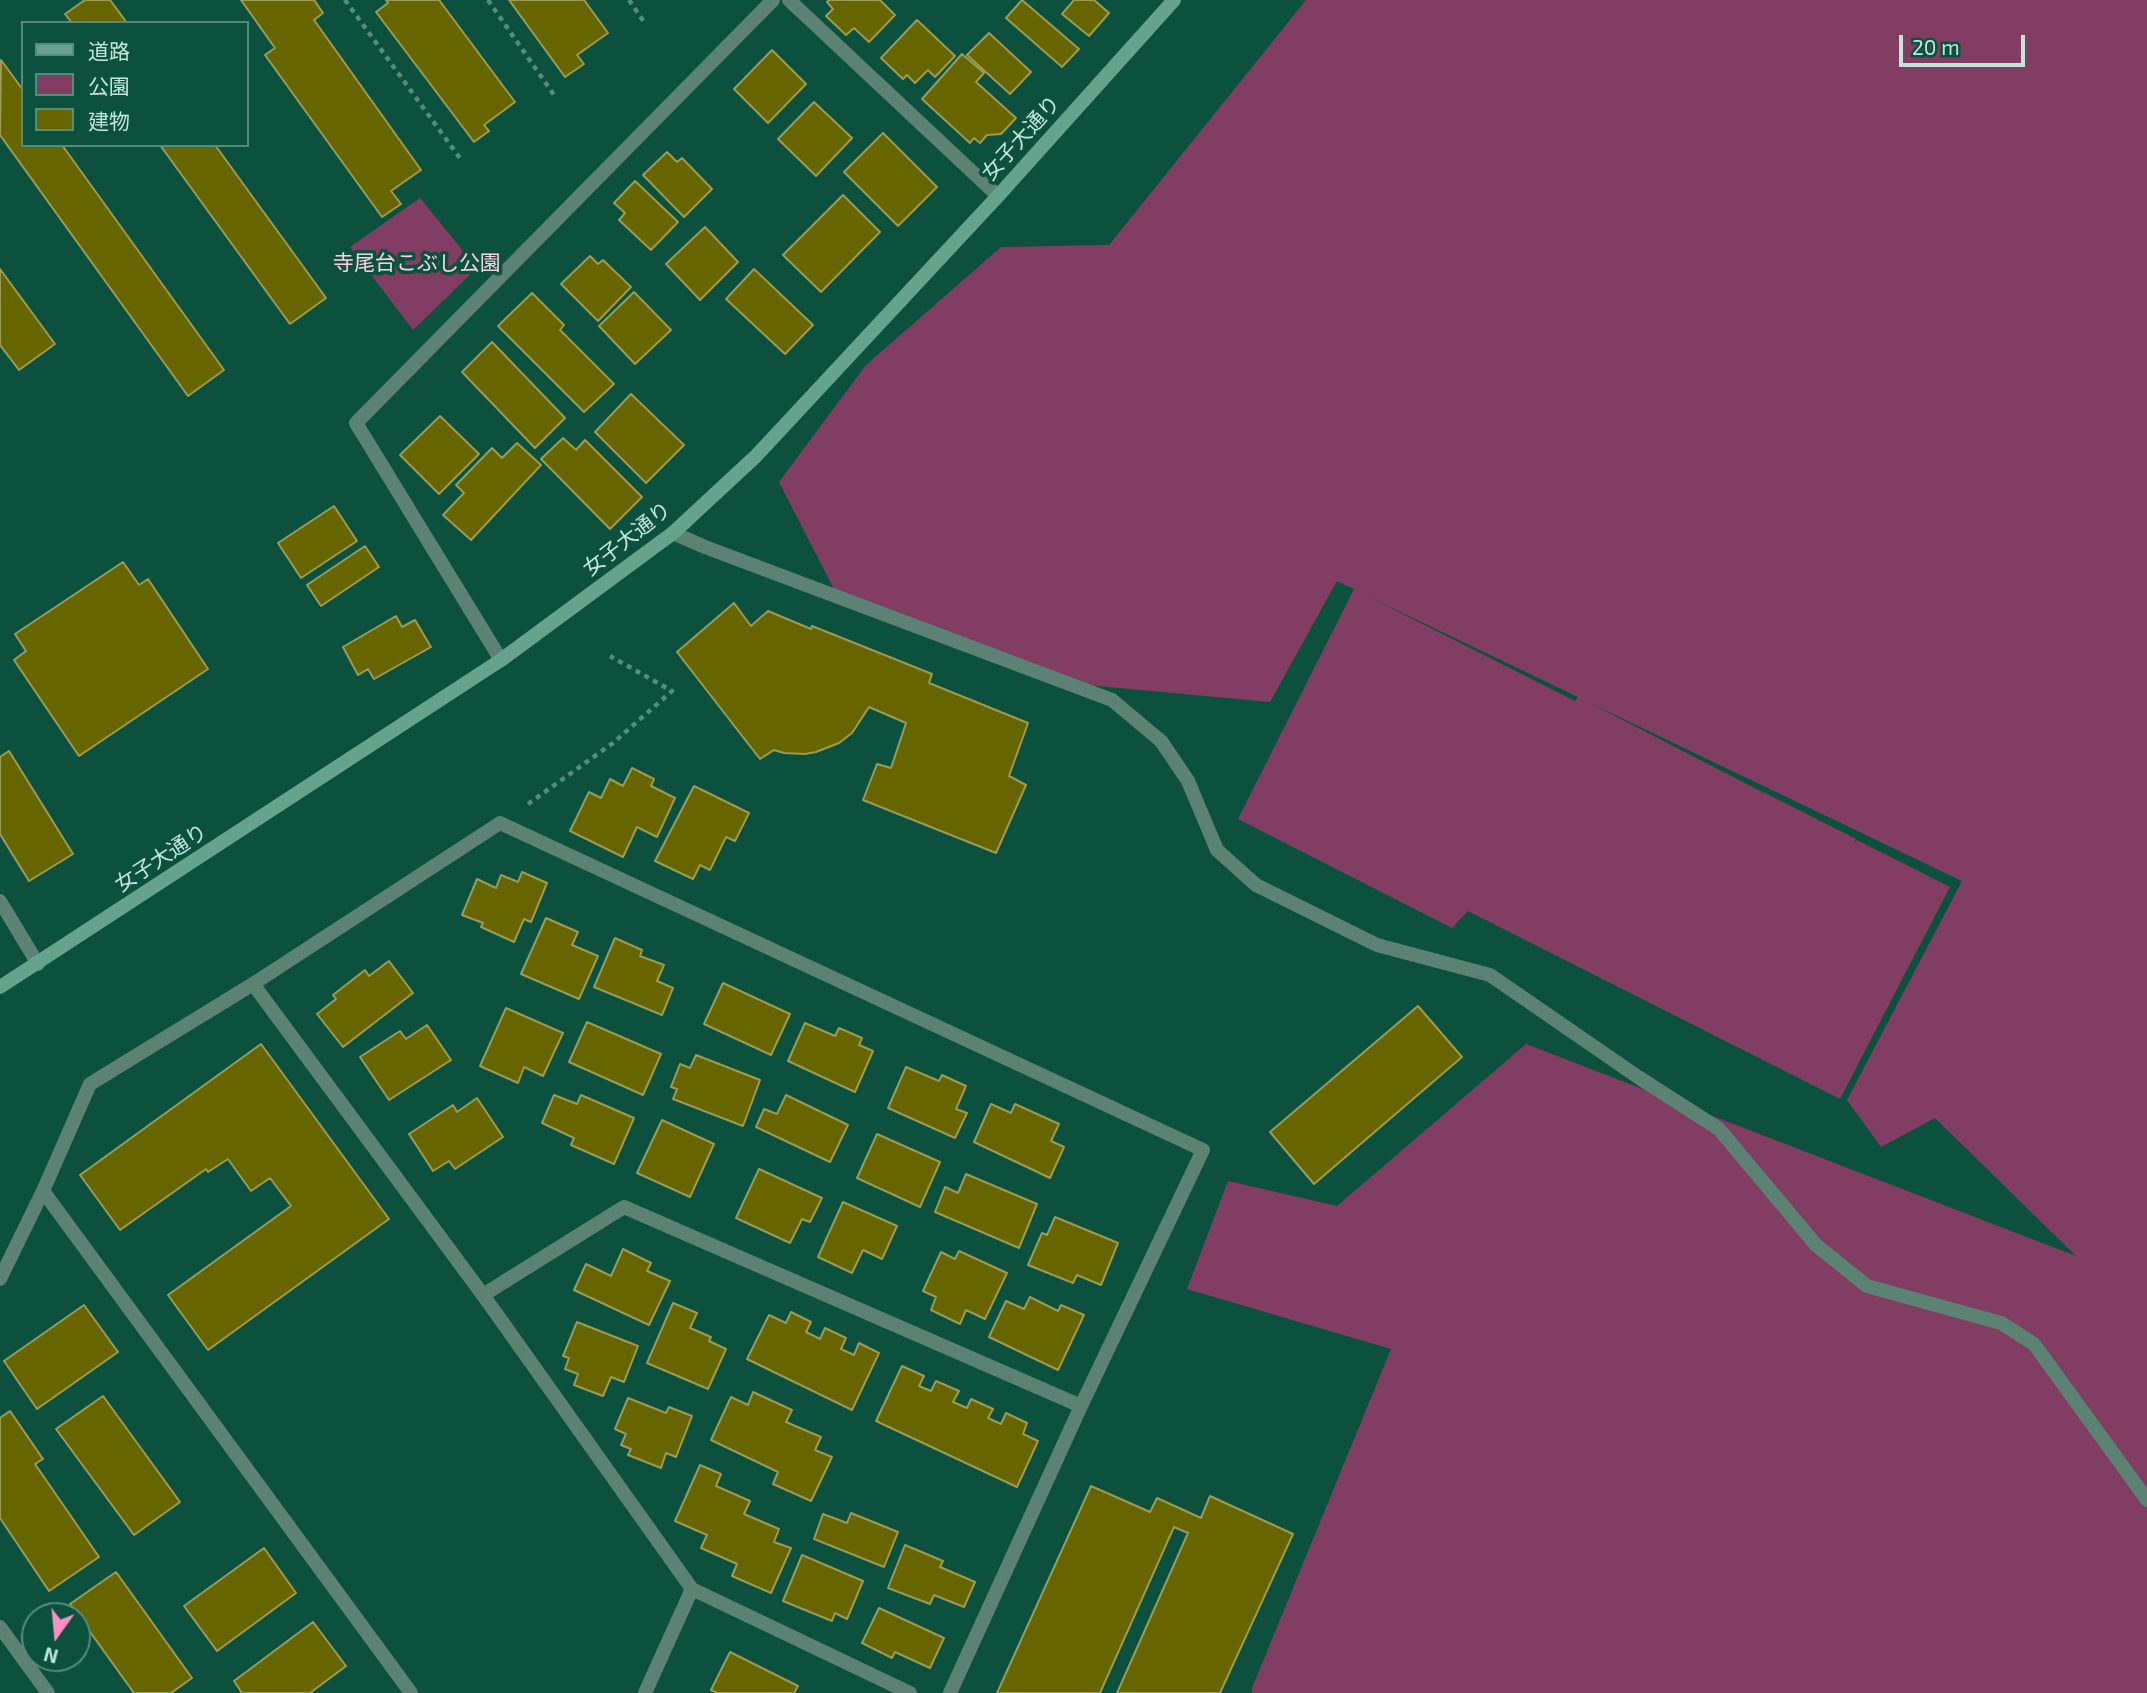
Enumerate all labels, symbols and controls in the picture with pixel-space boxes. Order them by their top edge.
legend [21,21,248,147]
scale bar [1902,21,2028,65]
text: 20 m [1912,34,1960,59]
text: 道路 [88,38,130,63]
text: 公園 [88,73,130,98]
street label: 女子大通り [977,91,1065,185]
text: 建物 [88,108,130,133]
park label: 寺尾台こぶし公園 [333,250,501,276]
street label: 女子大通り [578,497,676,581]
street label: 女子大通り [110,819,212,897]
north arrow [21,1602,91,1672]
text: N [41,1643,61,1669]

